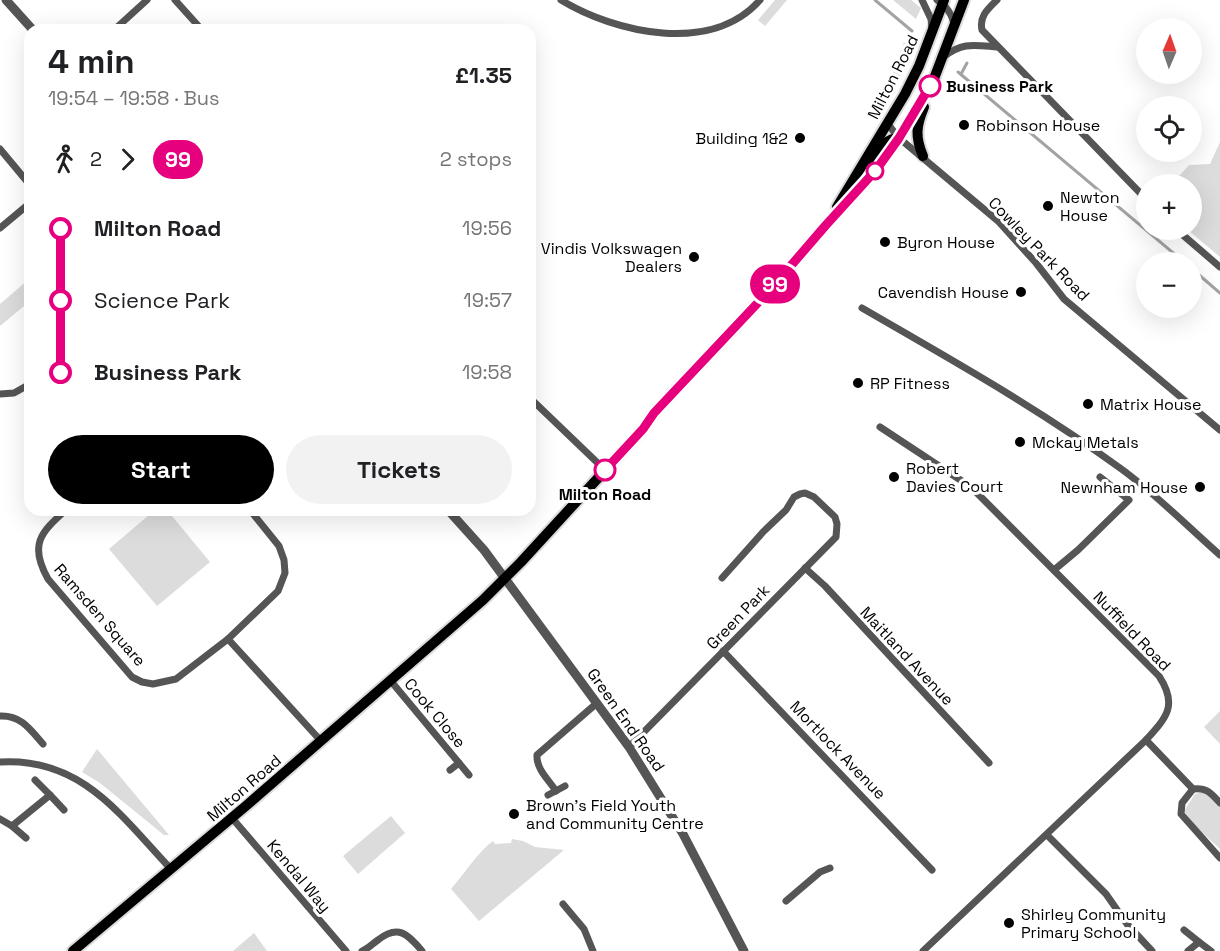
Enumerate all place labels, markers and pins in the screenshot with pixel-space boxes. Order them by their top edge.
marker: Business Park [919,75,941,97]
place label: Business Park [946,76,1053,97]
place label: Robinson House [976,115,1100,136]
marker: Robinson House [957,118,971,132]
place label: Building 1&2 [695,128,788,149]
marker: Building 1&2 [793,131,807,145]
unlabelled marker [866,162,884,180]
place label: Newton House [1060,187,1120,226]
marker: Newton House [1041,199,1055,213]
place label: Byron House [897,232,995,253]
marker: Byron House [878,235,892,249]
place label: Vindis Volkswagen Dealers [541,238,682,277]
marker: Vindis Volkswagen Dealers [687,250,701,264]
place label: Cavendish House [878,282,1009,303]
marker: Cavendish House [1014,285,1028,299]
place label: RP Fitness [870,373,950,394]
marker: RP Fitness [851,376,865,390]
place label: Matrix House [1100,394,1202,415]
marker: Matrix House [1081,397,1095,411]
place label: Mckay Metals [1032,432,1139,453]
marker: Mckay Metals [1013,435,1027,449]
place label: Robert Davies Court [906,458,1003,497]
marker: Milton Road [594,459,616,481]
marker: Robert Davies Court [887,470,901,484]
place label: Newnham House [1060,477,1188,498]
marker: Newnham House [1193,480,1207,494]
place label: Milton Road [559,484,651,505]
place label: Brown's Field Youth and Community Centre [526,795,704,834]
marker: Brown's Field Youth and Community Centre [507,807,521,821]
place label: Shirley Community Primary School [1021,904,1166,943]
marker: Shirley Community Primary School [1002,916,1016,930]

